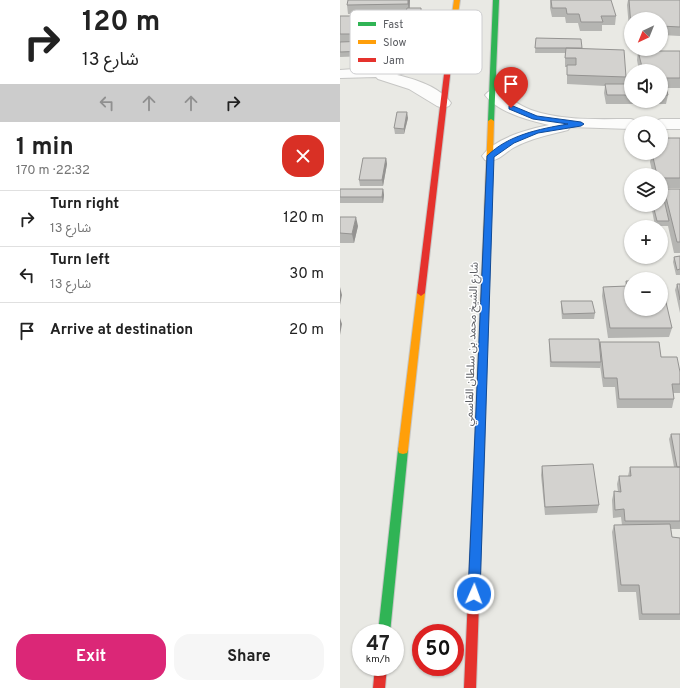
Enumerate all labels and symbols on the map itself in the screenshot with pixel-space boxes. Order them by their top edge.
legend [350,10,482,74]
north arrow [624,12,668,56]
text: Fast [383,18,403,32]
text: Slow [383,36,406,50]
text: Jam [383,54,404,68]
pin [494,67,528,108]
street label: شارع الشيخ محمد بن سلطان القاسمي [462,261,483,426]
position arrow [453,573,495,615]
speed limit sign: 50 [412,624,464,676]

